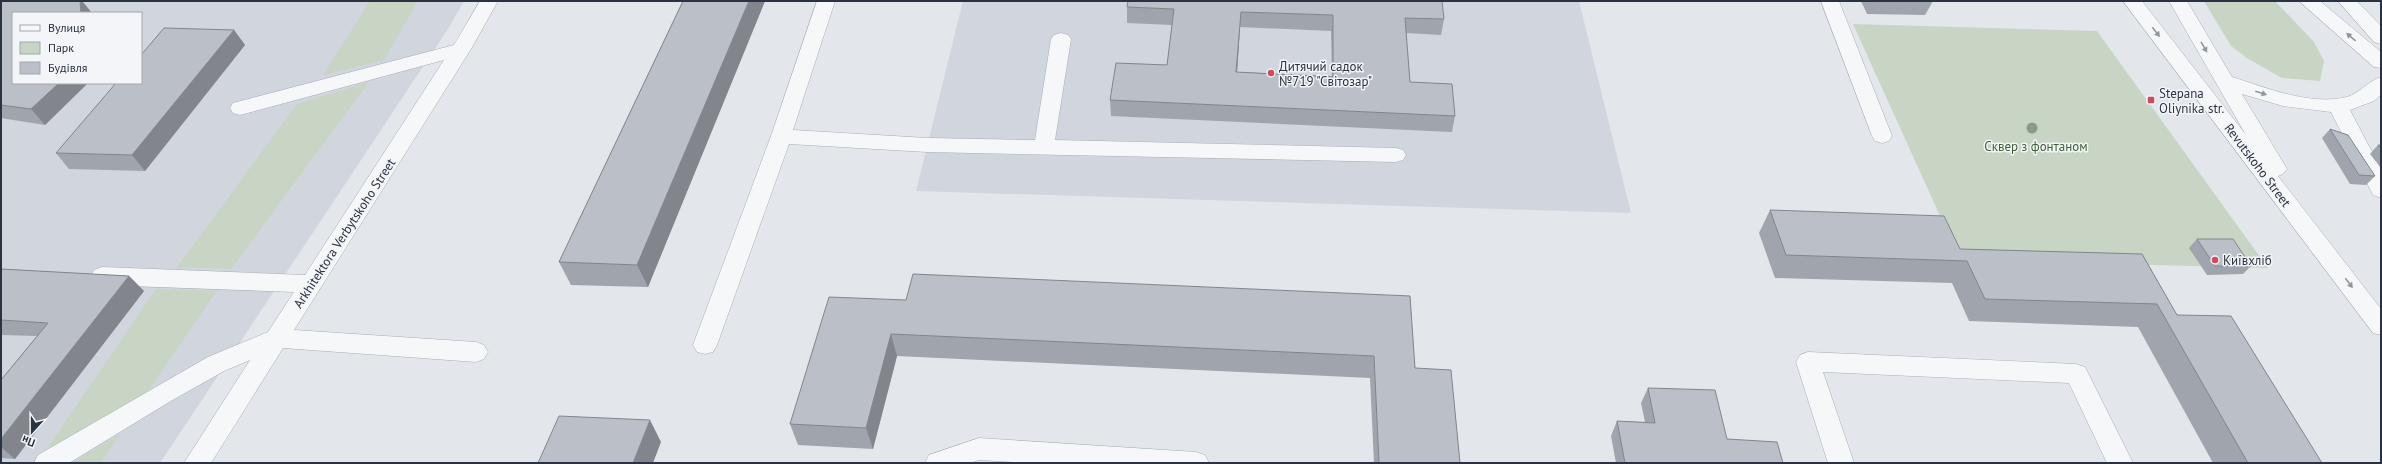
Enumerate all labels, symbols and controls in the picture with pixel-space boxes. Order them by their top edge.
legend [12,12,142,84]
text: Вулиця [48,20,85,35]
one-way arrow [2152,26,2160,37]
one-way arrow [2346,32,2357,41]
text: Парк [48,40,74,55]
one-way arrow [2201,41,2208,53]
place label: Дитячий садок №719 "Світозар" [1279,58,1372,90]
text: Будівля [48,60,87,75]
marker: Дитячий садок №719 "Світозар" [1266,68,1276,78]
place label: Stepana Oliynika str. [2159,85,2224,117]
one-way arrow [2255,91,2267,97]
marker: Stepana Oliynika str. [2146,95,2156,105]
street label: Revutskoho Street [2221,120,2295,211]
park label: Сквер з фонтаном [1984,138,2088,155]
street label: Arkhitektora Verbytskoho Street [290,155,400,311]
place label: Київхліб [2223,252,2272,269]
marker: Київхліб [2210,255,2220,265]
one-way arrow [2344,278,2353,289]
north arrow [12,412,52,452]
text: Пн [20,432,37,450]

